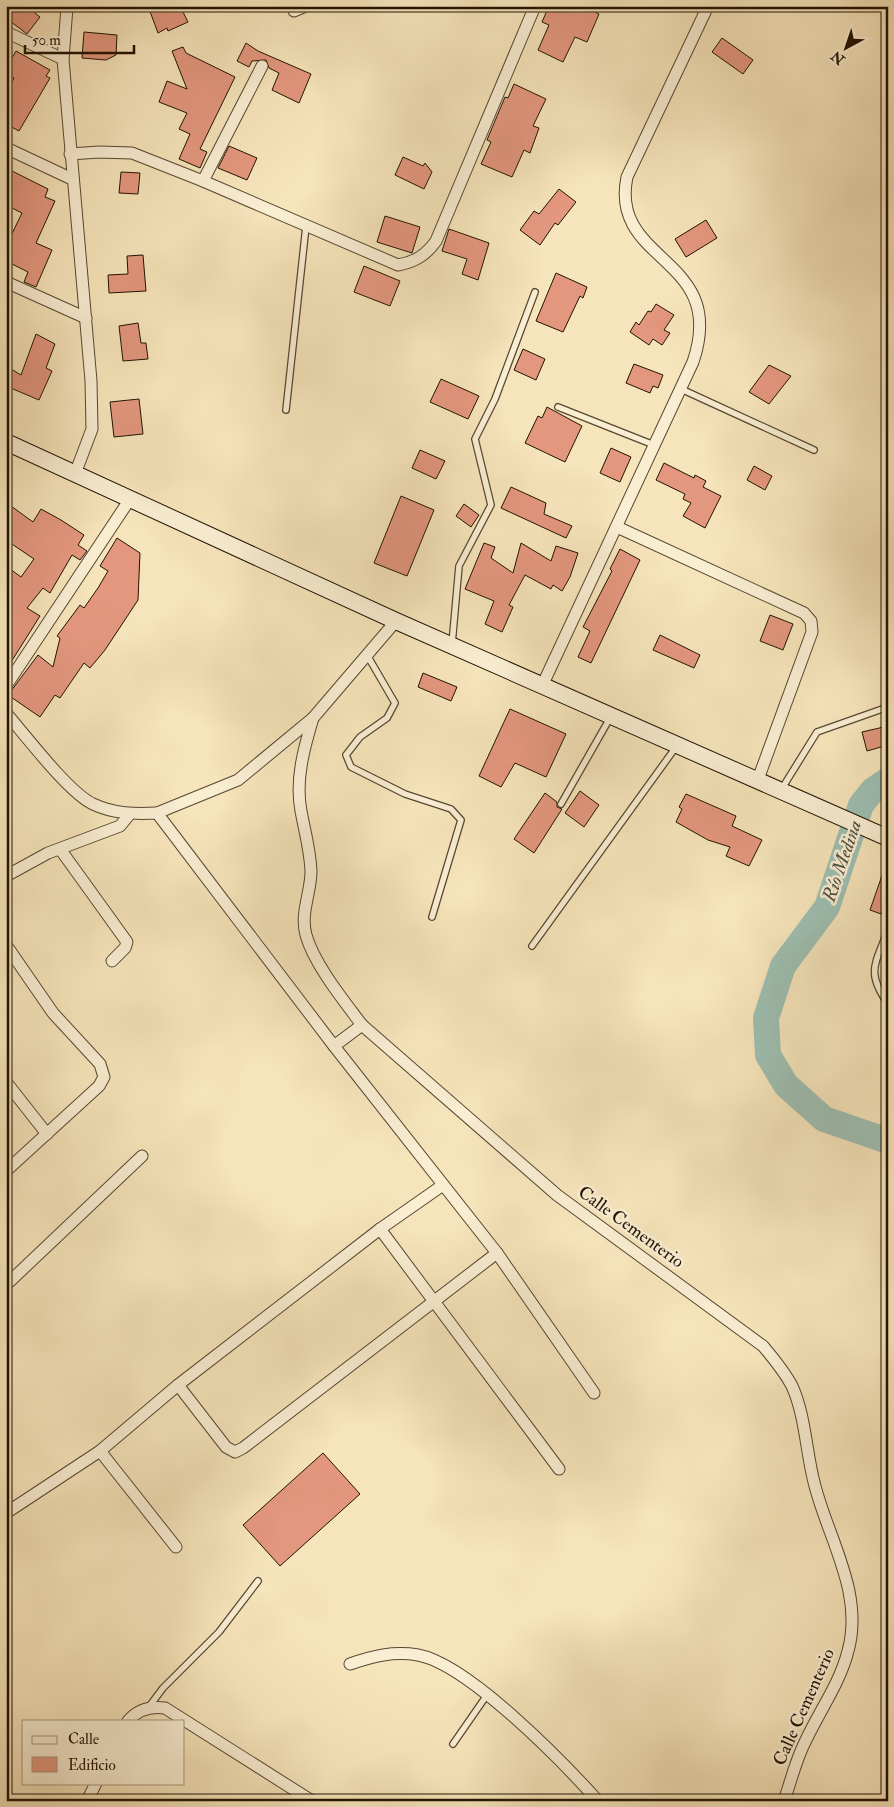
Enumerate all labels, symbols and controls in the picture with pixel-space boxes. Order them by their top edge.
scale bar [25,22,134,54]
north arrow [822,22,872,72]
text: 50 m [32,31,61,50]
text: N [827,47,849,69]
water label: Río Medina [817,817,867,906]
street label: Calle Cementerio [573,1181,689,1273]
street label: Calle Cementerio [768,1645,840,1769]
legend [22,1720,185,1784]
text: Calle [68,1730,99,1749]
text: Edificio [68,1756,116,1775]

